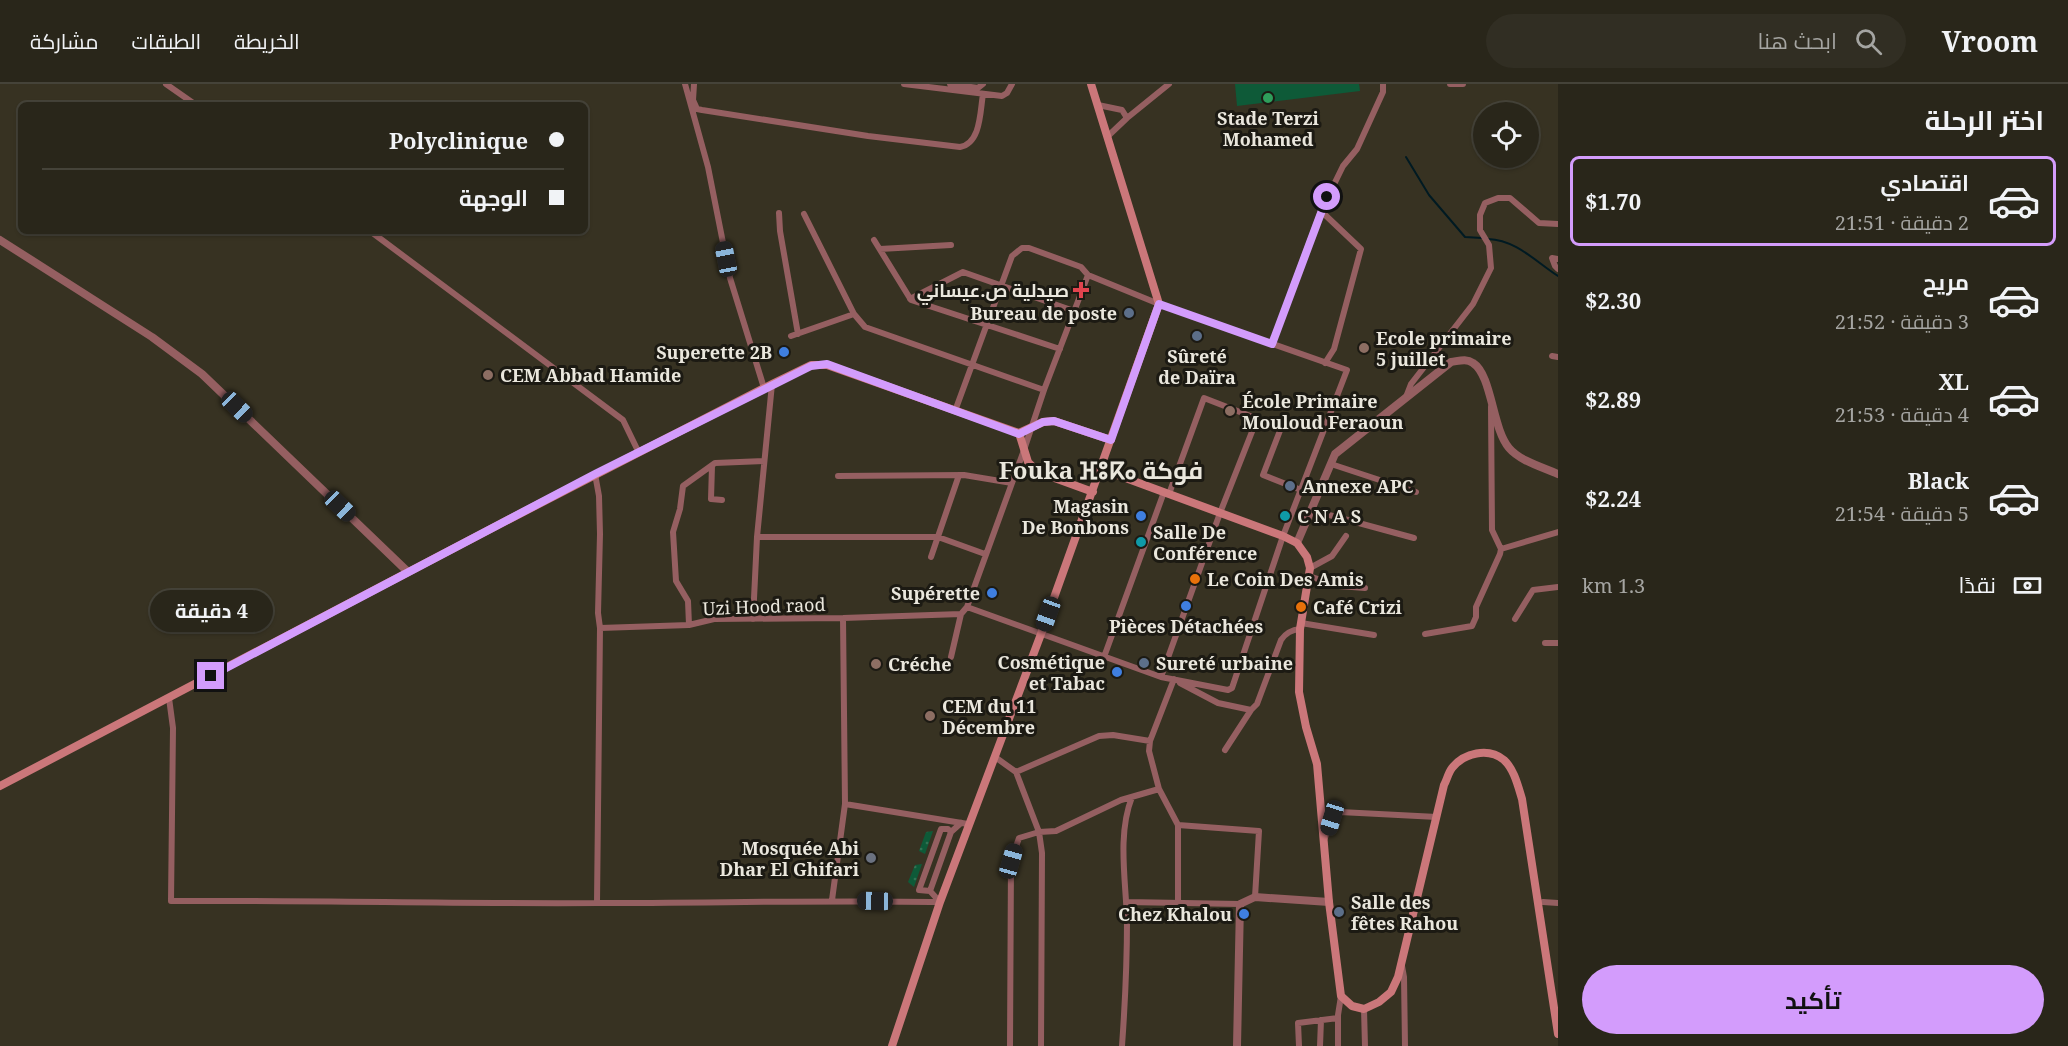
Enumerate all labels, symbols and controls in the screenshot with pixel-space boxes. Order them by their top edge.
search box [1486,14,1906,68]
text: Vroom [1942,22,2038,60]
text: ابحث هنا [1758,25,1837,55]
icon: search [1852,25,1885,58]
text: مشاركة [30,27,99,55]
text: الطبقات [132,27,201,55]
text: الخريطة [234,27,300,55]
marker: Stade Terzi Mohamed [1261,91,1275,105]
text: اختر الرحلة [1925,101,2044,138]
map controls [1473,102,1539,168]
button: locate [1473,102,1539,168]
place label: Stade Terzi Mohamed [1217,106,1320,151]
text: Polyclinique [389,125,528,155]
text: اقتصادي [1880,167,1969,197]
icon: car [1987,174,2041,228]
text: الوجهة [459,182,528,212]
route start [1313,183,1340,210]
text: $1.70 [1585,186,1641,216]
text: 2 دقيقة · 21:51 [1835,209,1969,236]
car [714,240,738,278]
text: مريح [1923,266,1969,296]
icon: car [1987,273,2041,327]
place label: صيدلية ص.عيساني [917,278,1069,306]
marker: صيدلية ص.عيساني [1074,283,1088,297]
text: $2.30 [1585,285,1641,315]
place label: Bureau de poste [970,301,1117,325]
marker: Bureau de poste [1122,306,1136,320]
text: 3 دقيقة · 21:52 [1835,308,1969,335]
place label: Ecole primaire 5 juillet [1376,326,1512,371]
marker: Sûreté de Daïra [1190,329,1204,343]
place label: Superette 2B [656,340,772,364]
marker: Ecole primaire 5 juillet [1357,341,1371,355]
place label: Sûreté de Daïra [1158,344,1236,389]
marker: Superette 2B [777,345,791,359]
place label: CEM Abbad Hamide [500,363,681,387]
text: XL [1938,366,1969,396]
marker: CEM Abbad Hamide [481,368,495,382]
icon: car [1987,372,2041,426]
text: $2.89 [1585,384,1641,414]
car [218,388,256,426]
place label: École Primaire Mouloud Feraoun [1242,389,1404,434]
text: 4 دقيقة · 21:53 [1835,401,1969,428]
marker: École Primaire Mouloud Feraoun [1223,404,1237,418]
district label: Fouka ⴼⵓⴽⴰ فوكة [999,453,1203,486]
text: Black [1908,465,1969,495]
icon: car [1987,471,2041,525]
place label: Annexe APC [1302,474,1414,498]
marker: Annexe APC [1283,479,1297,493]
text: $2.24 [1585,483,1641,513]
car [321,487,359,525]
place label: Magasin De Bonbons [1022,494,1129,539]
text: 5 دقيقة · 21:54 [1835,500,1969,527]
place label: C N A S [1297,504,1361,528]
marker: Magasin De Bonbons [1134,509,1148,523]
marker: C N A S [1278,509,1292,523]
place label: Salle De Conférence [1153,520,1257,565]
marker: Salle De Conférence [1134,535,1148,549]
place label: Le Coin Des Amis [1207,567,1364,591]
text: نقدًا [1958,569,1996,599]
icon: cash [2011,569,2044,602]
marker: Le Coin Des Amis [1188,572,1202,586]
text: 1.3 km [1582,572,1645,599]
place label: Supérette [891,581,980,605]
marker: Supérette [985,586,999,600]
callout: 4 دقيقة [150,589,272,631]
street label: Uzi Hood raod [702,592,826,620]
car [1033,594,1063,634]
place label: Café Crizi [1313,595,1402,619]
text: 4 دقيقة [175,597,248,624]
marker: Pièces Détachées [1179,599,1193,613]
marker: Café Crizi [1294,600,1308,614]
place label: Pièces Détachées [1109,614,1263,638]
place label: Cosmétique et Tabac [998,650,1105,695]
place label: Sureté urbaine [1156,651,1293,675]
place label: Créche [888,652,952,676]
marker: Sureté urbaine [1137,656,1151,670]
marker: Créche [869,657,883,671]
route end [197,662,224,689]
marker: Cosmétique et Tabac [1110,665,1124,679]
place label: CEM du 11 Décembre [942,694,1036,739]
marker: CEM du 11 Décembre [923,709,937,723]
car [1318,798,1346,838]
place label: Mosquée Abi Dhar El Ghifari [719,836,860,881]
car [997,841,1025,881]
marker: Mosquée Abi Dhar El Ghifari [864,851,878,865]
place label: Salle des fêtes Rahou [1351,890,1458,935]
car [857,892,893,910]
place label: Chez Khalou [1118,902,1232,926]
marker: Salle des fêtes Rahou [1332,905,1346,919]
marker: Chez Khalou [1237,907,1251,921]
button: تأكيد [1582,965,2044,1034]

